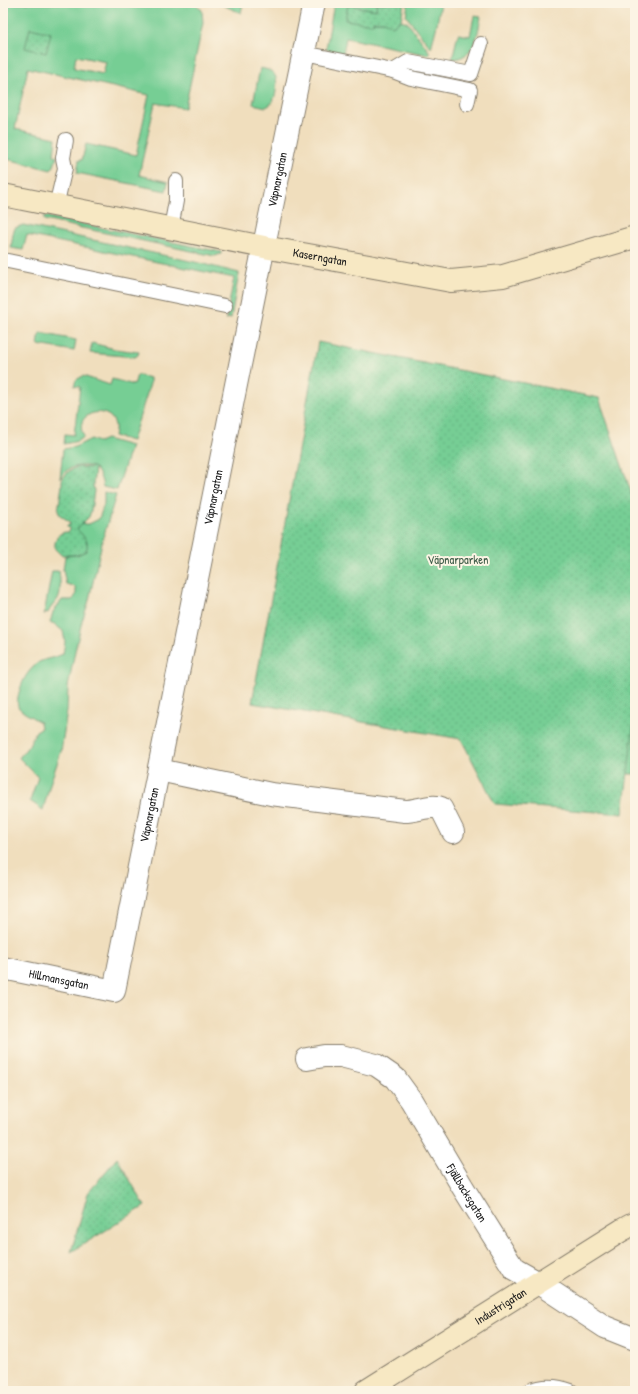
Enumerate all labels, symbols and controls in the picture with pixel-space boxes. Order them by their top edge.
street label: Väpnargatan [263,151,291,209]
street label: Kaserngatan [292,243,349,270]
street label: Väpnargatan [199,468,227,526]
park label: Väpnarparken [428,551,488,568]
street label: Väpnargatan [135,786,163,844]
street label: Hillmansgatan [27,965,90,994]
street label: Fjällbacksgatan [442,1160,491,1225]
street label: Industrigatan [471,1283,529,1329]

